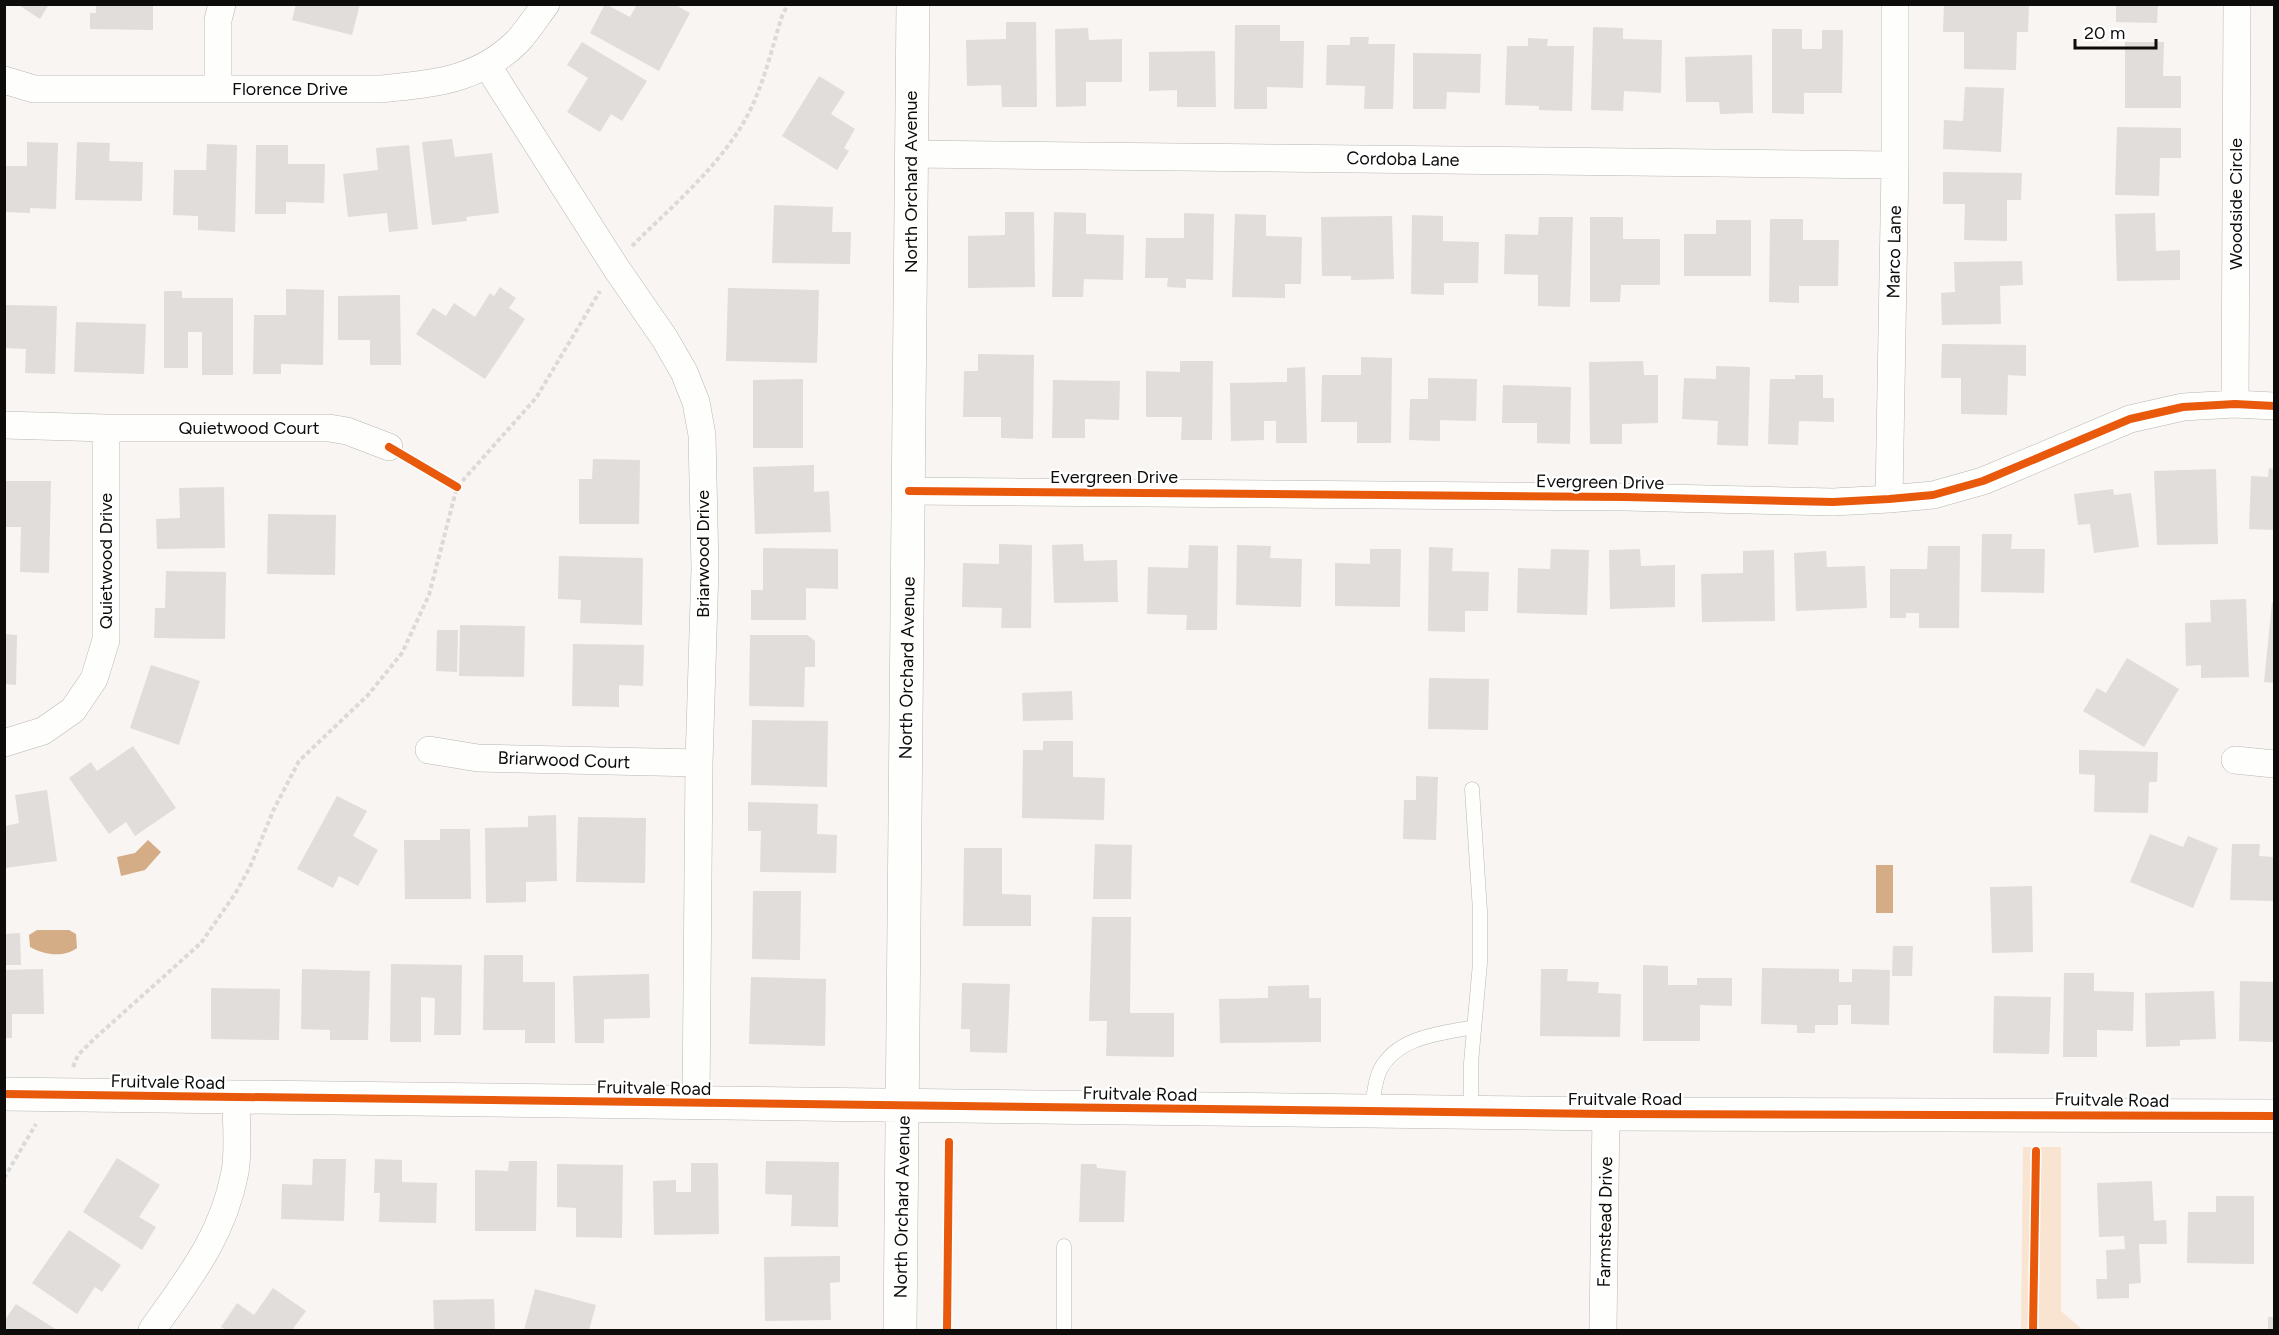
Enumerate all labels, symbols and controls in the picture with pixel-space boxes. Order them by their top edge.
scale bar [2075,12,2156,50]
text: 20 m [2084,22,2125,44]
street label: Florence Drive [232,78,348,100]
street label: North Orchard Avenue [900,90,922,273]
street label: Woodside Circle [2225,138,2247,270]
street label: Cordoba Lane [1346,147,1460,171]
street label: Marco Lane [1882,205,1906,299]
street label: Quietwood Court [178,417,320,439]
street label: Evergreen Drive [1050,466,1178,488]
street label: Evergreen Drive [1536,470,1664,494]
street label: Briarwood Drive [692,490,714,618]
street label: Quietwood Drive [95,493,117,629]
street label: North Orchard Avenue [894,576,920,760]
street label: Briarwood Court [497,747,631,773]
street label: Fruitvale Road [110,1070,226,1094]
street label: Fruitvale Road [596,1076,712,1100]
street label: Fruitvale Road [1082,1082,1198,1106]
street label: Fruitvale Road [1568,1088,1682,1110]
street label: Fruitvale Road [2054,1088,2170,1112]
street label: North Orchard Avenue [889,1115,915,1299]
street label: Farmstead Drive [1593,1156,1617,1288]

